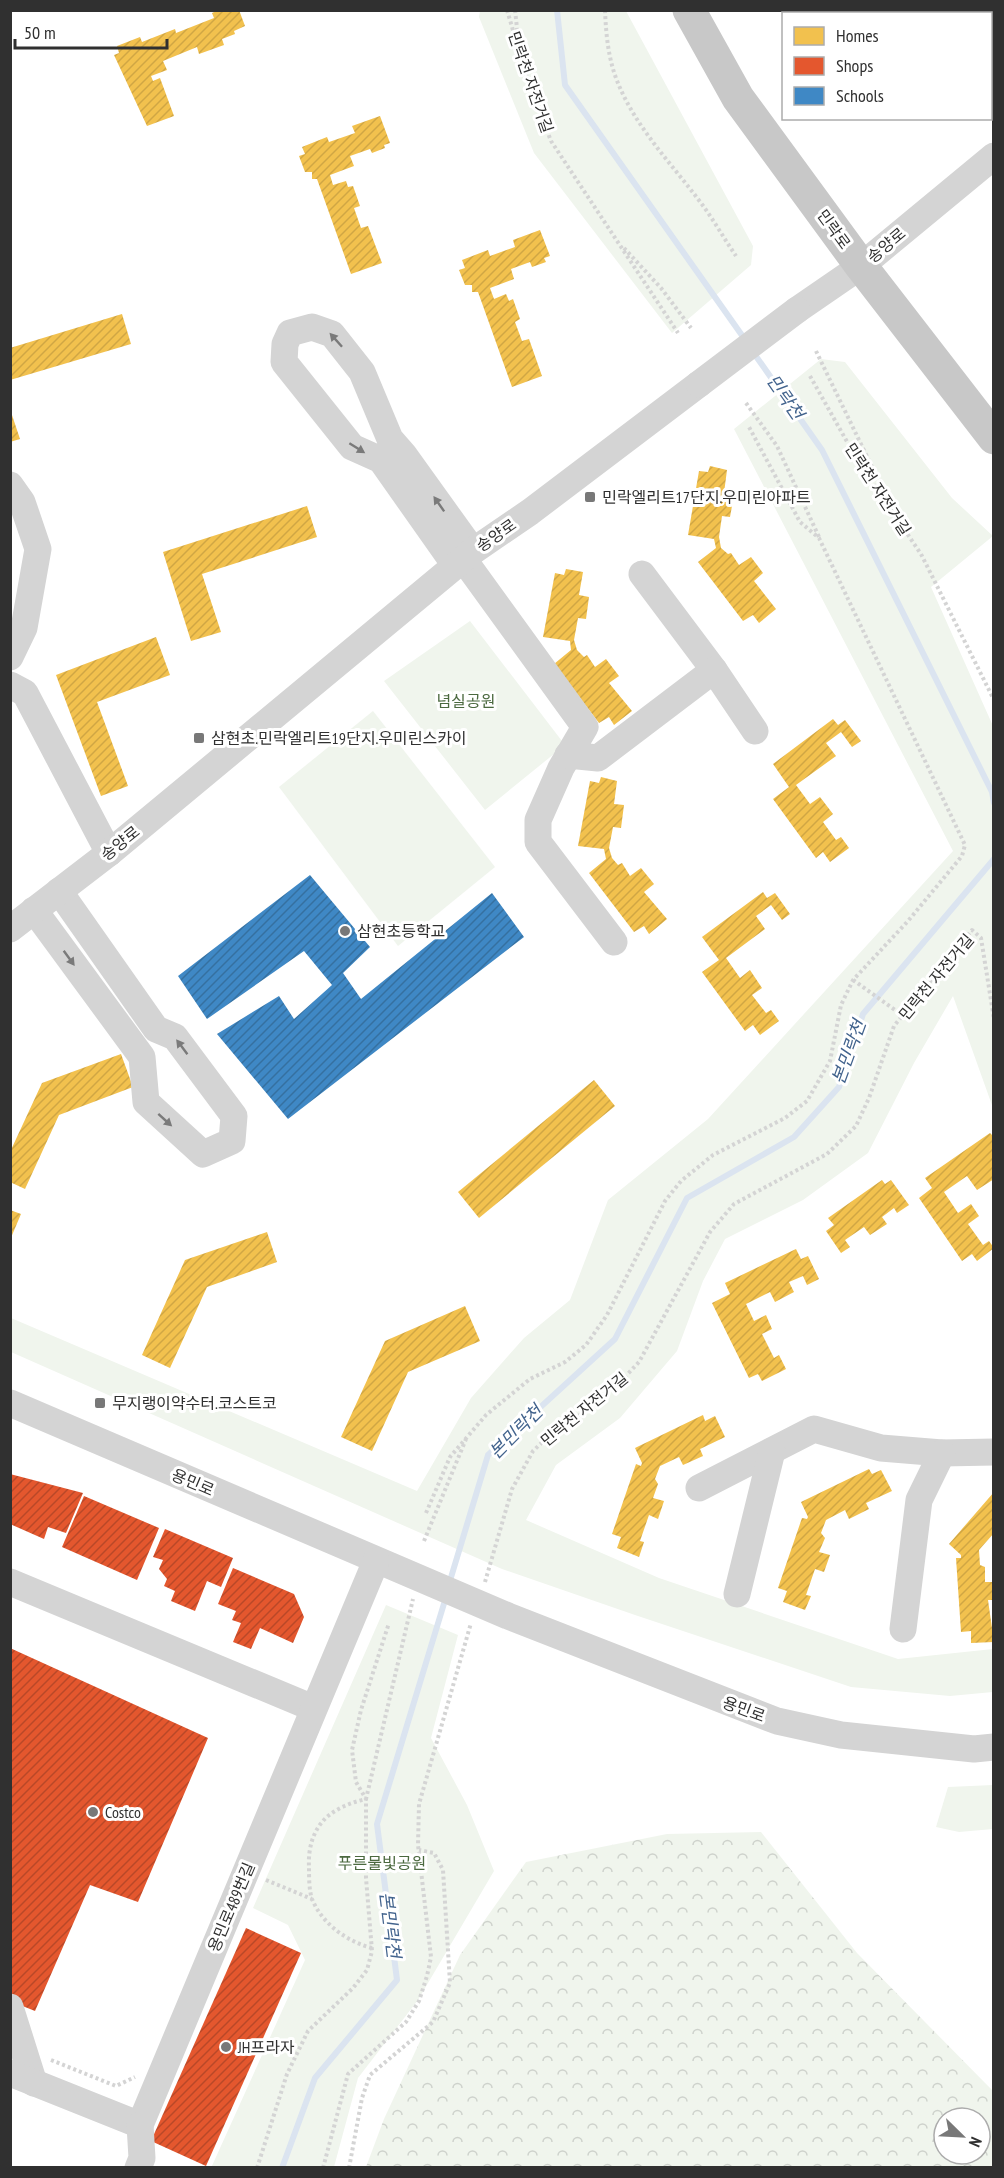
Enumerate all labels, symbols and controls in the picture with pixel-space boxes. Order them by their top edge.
scale bar [15,12,166,50]
legend [782,12,992,120]
text: 50 m [24,21,56,44]
text: Homes [836,24,879,47]
street label: 민락천 자전거길 [504,28,558,136]
text: Shops [836,54,873,77]
text: Schools [836,84,884,107]
street label: 민락로 [813,205,855,253]
street label: 송양로 [863,223,910,267]
one-way arrow [329,333,343,348]
water label: 민락천 [762,370,810,426]
street label: 민락천 자전거길 [841,439,915,539]
one-way arrow [349,442,365,453]
place label: 민락엘리트17단지.우미린아파트 [602,487,811,507]
marker: 민락엘리트17단지.우미린아파트 [583,490,597,504]
one-way arrow [433,496,445,512]
street label: 송양로 [472,514,520,556]
park label: 념실공원 [437,691,495,711]
place label: 삼현초.민락엘리트19단지.우미린스카이 [211,728,467,748]
marker: 삼현초.민락엘리트19단지.우미린스카이 [192,731,206,745]
street label: 송양로 [97,821,144,865]
place label: 삼현초등학교 [357,921,445,941]
marker: 삼현초등학교 [338,924,352,938]
street label: 민락천 자전거길 [894,930,978,1024]
one-way arrow [63,949,75,965]
water label: 본민락천 [826,1014,871,1087]
one-way arrow [176,1039,188,1054]
one-way arrow [157,1113,172,1126]
street label: 민락천 자전거길 [536,1368,632,1450]
place label: 무지랭이약수터.코스트코 [112,1393,277,1413]
marker: 무지랭이약수터.코스트코 [93,1396,107,1410]
water label: 본민락천 [484,1398,549,1463]
street label: 용민로 [169,1464,217,1500]
street label: 용민로 [720,1692,768,1726]
place label: Costco [105,1802,141,1822]
marker: Costco [86,1805,100,1819]
park label: 푸른물빛공원 [338,1853,426,1873]
street label: 용민로489번길 [203,1859,259,1955]
water label: 본민락천 [375,1891,406,1962]
place label: JH프라자 [237,2037,295,2057]
marker: JH프라자 [219,2040,233,2054]
north arrow [932,2106,992,2166]
text: N [965,2134,987,2150]

